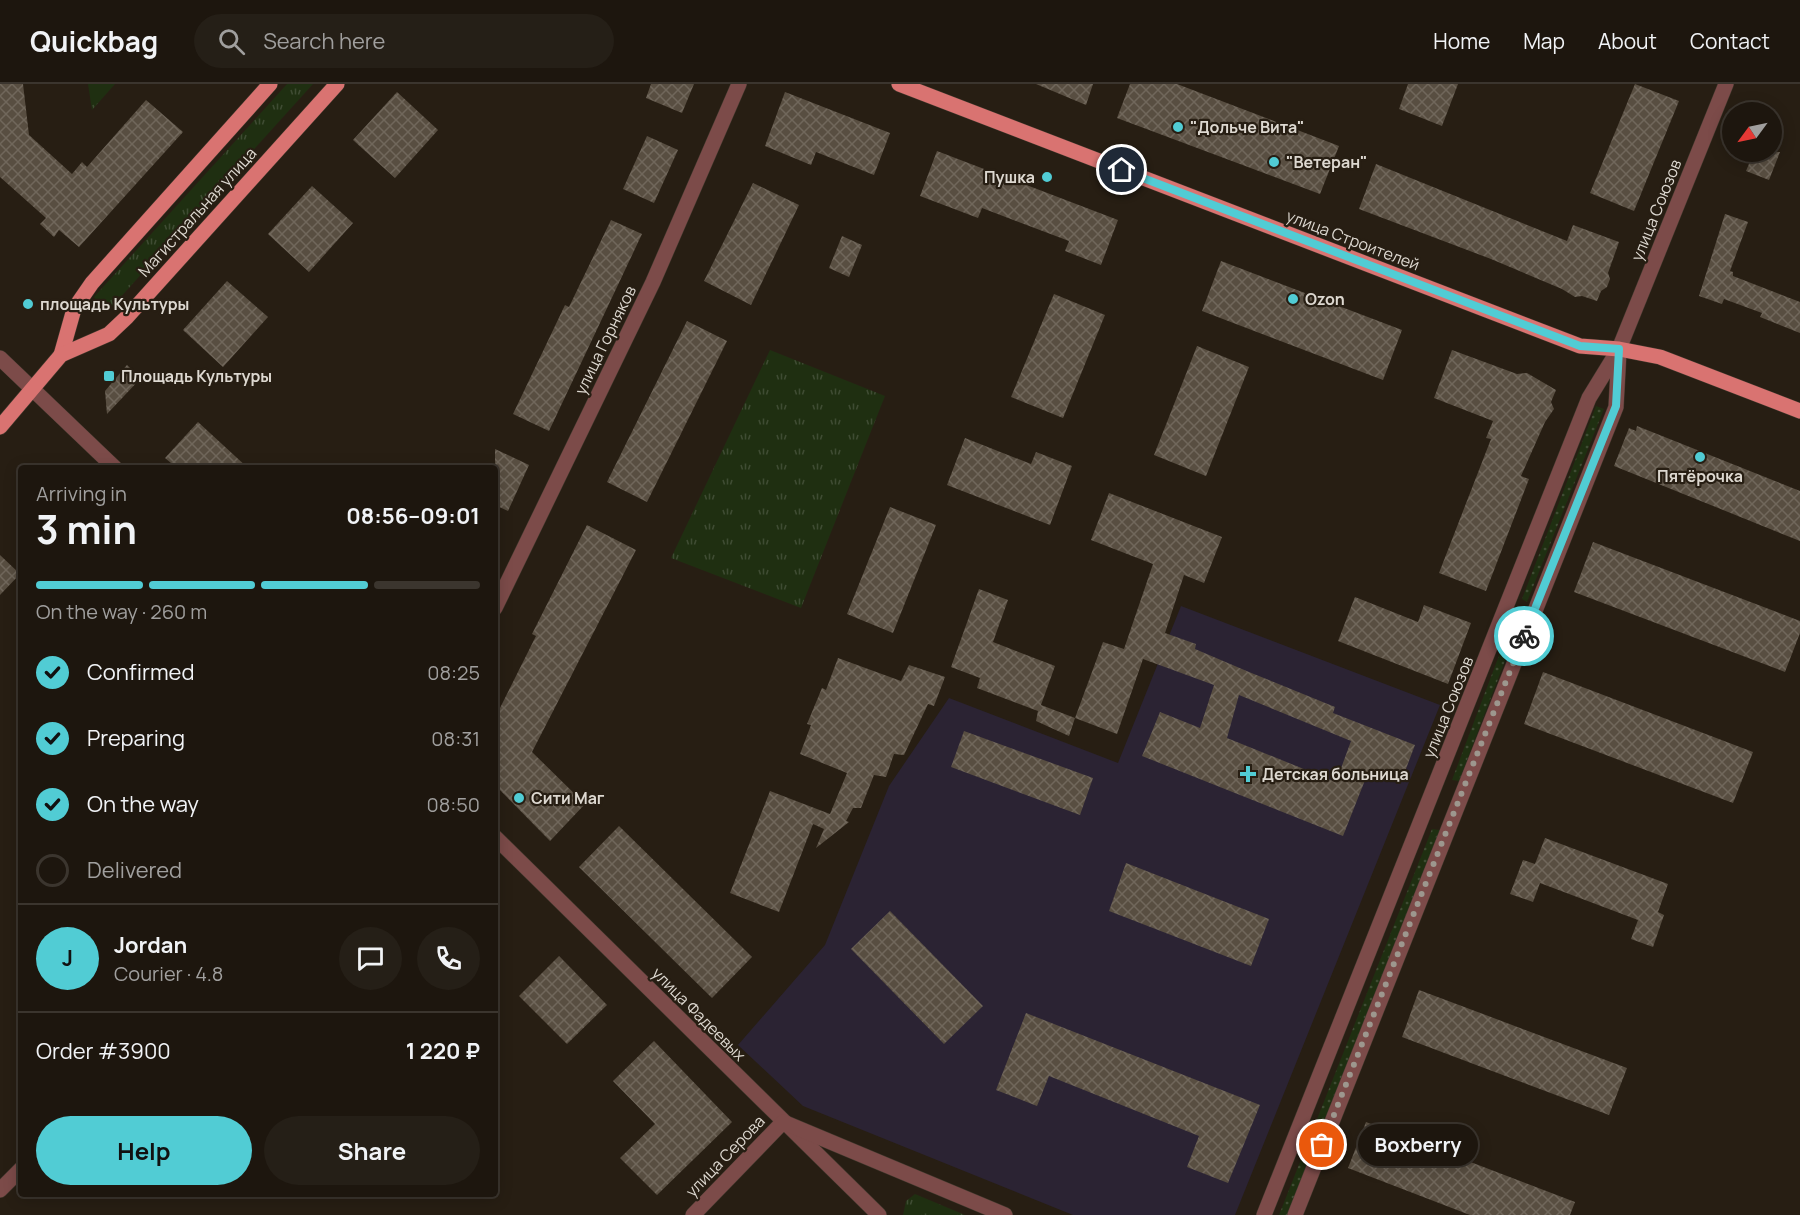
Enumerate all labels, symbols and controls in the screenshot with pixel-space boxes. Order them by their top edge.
search box [194,14,614,68]
text: Quickbag [30,22,158,60]
icon: search [215,25,248,58]
text: Search here [263,26,385,56]
text: Home [1433,27,1490,55]
text: Map [1523,27,1565,55]
text: About [1598,27,1657,55]
text: Contact [1690,27,1770,55]
north arrow [1722,102,1782,162]
map controls [1722,102,1782,162]
place label: "Дольче Вита" [1190,116,1304,138]
marker: "Дольче Вита" [1171,120,1185,134]
street label: Магистральная улица [133,143,261,281]
pin [1096,144,1147,195]
place label: "Ветеран" [1286,151,1368,173]
icon: home [1105,153,1138,186]
marker: "Ветеран" [1267,155,1281,169]
street label: улица Союзов [1626,155,1687,264]
place label: Пушка [984,166,1035,188]
marker: Пушка [1040,170,1054,184]
street label: улица Строителей [1283,204,1423,276]
street label: улица Горняков [569,281,641,398]
place label: Ozon [1305,288,1345,310]
marker: Ozon [1286,292,1300,306]
place label: площадь Культуры [40,293,189,315]
marker: площадь Культуры [21,297,35,311]
place label: Площадь Культуры [121,365,272,387]
marker: Площадь Культуры [102,369,116,383]
marker: Пятёрочка [1693,450,1707,464]
place label: Пятёрочка [1657,465,1743,487]
text: Arriving in [36,480,127,507]
text: 08:56–09:01 [346,501,480,531]
text: 3 min [36,502,137,556]
text: On the way · 260 m [36,598,207,625]
courier [1494,606,1554,666]
icon: bike [1508,620,1541,653]
street label: улица Союзов [1418,652,1479,761]
icon: check [36,656,69,689]
text: Confirmed [87,657,195,687]
text: 08:25 [427,659,480,686]
icon: check [36,722,69,755]
text: Preparing [87,723,185,753]
text: 08:31 [431,725,480,752]
place label: Детская больница [1262,763,1409,785]
marker: Детская больница [1239,765,1257,783]
place label: Сити Маг [531,787,605,809]
icon: check [36,788,69,821]
text: On the way [87,789,199,819]
text: 08:50 [426,791,480,818]
marker: Сити Маг [512,791,526,805]
text: Delivered [87,855,182,885]
button: chat [339,927,402,990]
button: phone [417,927,480,990]
text: Jordan [114,930,187,960]
text: J [62,943,73,973]
text: Courier · 4.8 [114,960,223,987]
street label: улица Фадеевых [647,962,751,1066]
text: Order #3900 [36,1036,171,1066]
text: 1 220 ₽ [406,1036,480,1066]
street label: улица Серова [680,1110,770,1202]
button: Help [36,1116,252,1185]
button: Share [264,1116,480,1185]
pin [1296,1119,1347,1170]
callout: Boxberry [1358,1124,1478,1166]
icon: bag [1305,1128,1338,1161]
text: Boxberry [1375,1131,1461,1158]

